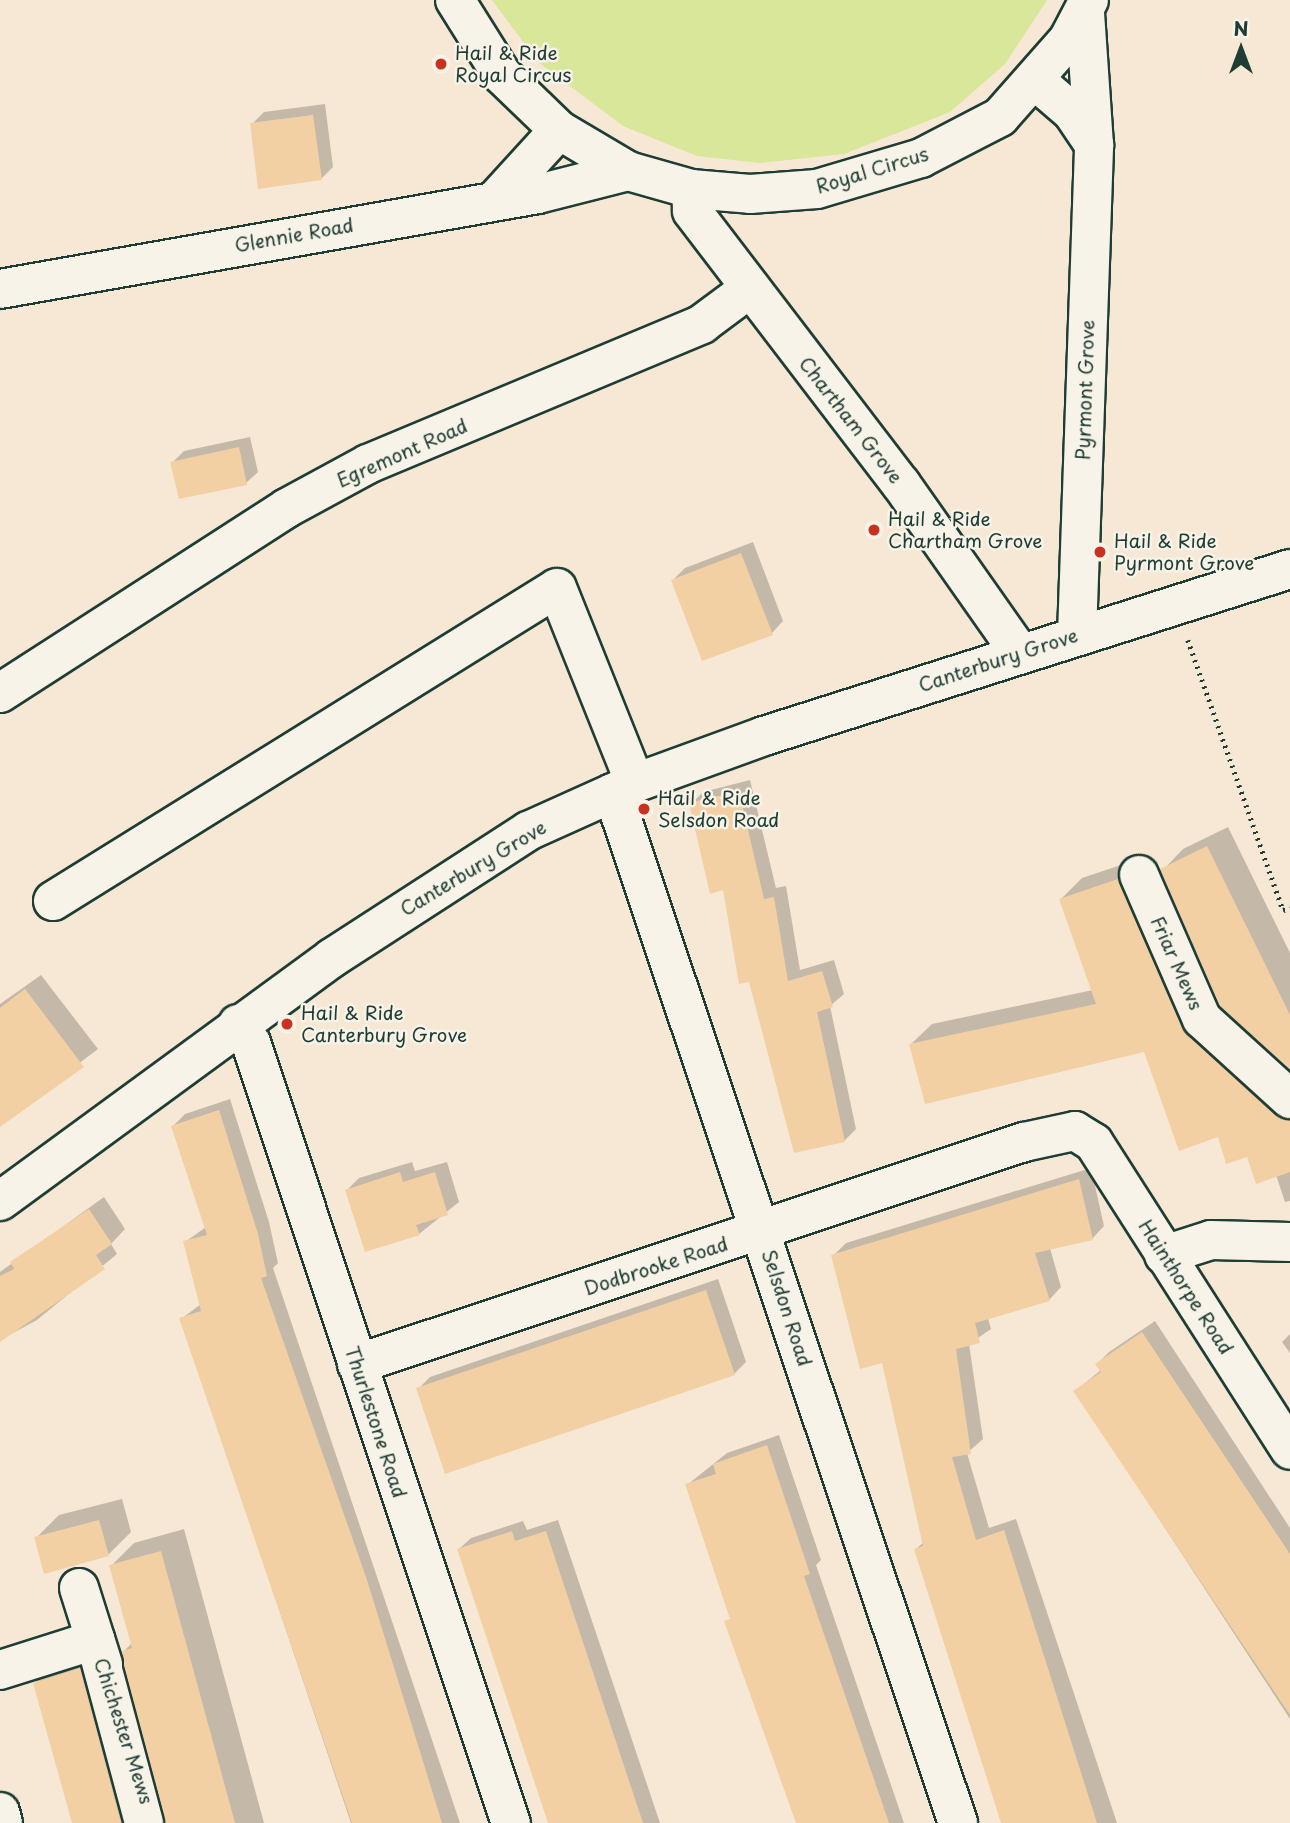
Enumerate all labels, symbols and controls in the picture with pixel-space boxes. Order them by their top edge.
north arrow [1206,14,1276,84]
text: N [1233,14,1249,42]
place label: Hail & Ride Royal Circus [455,42,572,86]
marker: Hail & Ride Royal Circus [433,56,449,72]
street label: Royal Circus [813,142,931,198]
street label: Glennie Road [232,213,356,257]
street label: Pyrmont Grove [1071,319,1099,461]
street label: Chartham Grove [794,352,908,488]
street label: Egremont Road [333,414,471,492]
place label: Hail & Ride Chartham Grove [888,508,1043,552]
marker: Hail & Ride Chartham Grove [866,522,882,538]
place label: Hail & Ride Pyrmont Grove [1114,530,1255,574]
marker: Hail & Ride Pyrmont Grove [1092,544,1108,560]
street label: Canterbury Grove [916,624,1080,696]
place label: Hail & Ride Selsdon Road [658,787,780,831]
marker: Hail & Ride Selsdon Road [636,801,652,817]
street label: Canterbury Grove [396,816,550,920]
street label: Friar Mews [1146,912,1208,1014]
place label: Hail & Ride Canterbury Grove [301,1002,467,1046]
marker: Hail & Ride Canterbury Grove [279,1016,295,1032]
street label: Hainthorpe Road [1134,1216,1238,1358]
street label: Dodbrooke Road [581,1232,731,1300]
street label: Selsdon Road [757,1247,817,1369]
street label: Thurlestone Road [341,1343,411,1501]
street label: Chichester Mews [89,1654,159,1808]

